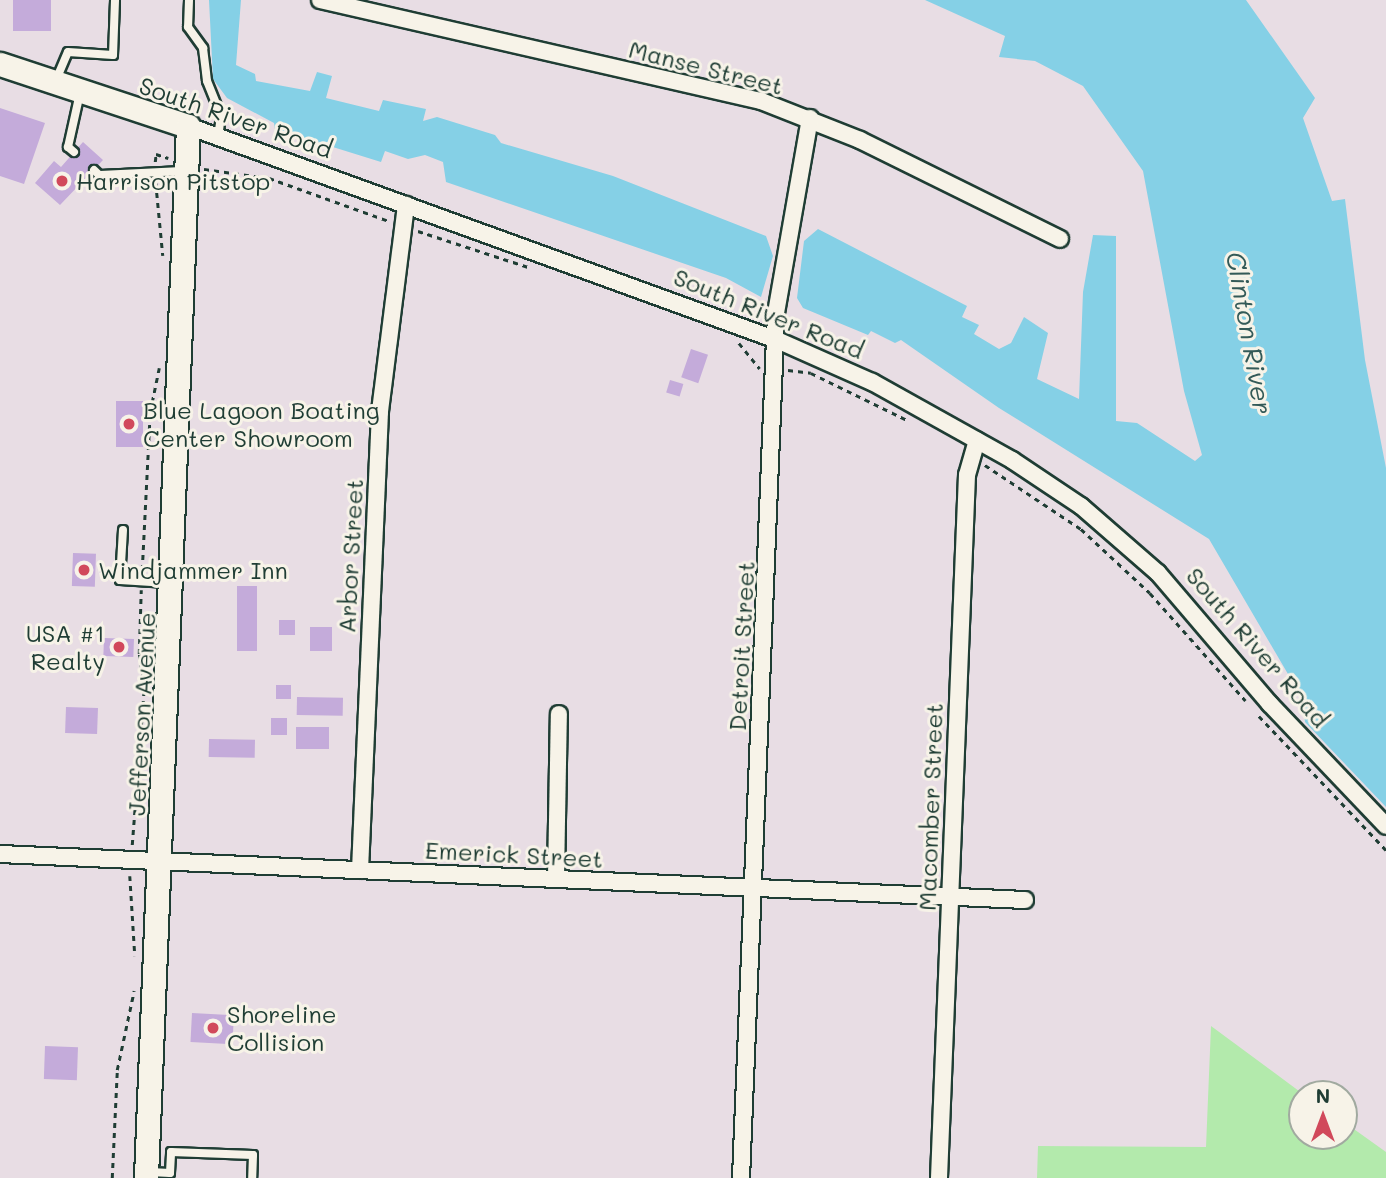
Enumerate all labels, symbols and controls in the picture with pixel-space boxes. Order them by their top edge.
street label: Manse Street [626,34,786,100]
street label: South River Road [136,70,336,164]
place label: Harrison Pitstop [76,167,270,195]
marker: Harrison Pitstop [54,173,70,189]
water label: Clinton River [1219,249,1279,417]
street label: South River Road [670,262,868,364]
place label: Blue Lagoon Boating Center Showroom [143,396,380,452]
marker: Blue Lagoon Boating Center Showroom [121,416,137,432]
street label: Arbor Street [332,478,368,634]
place label: Windjammer Inn [98,556,288,584]
street label: Detroit Street [722,560,760,732]
street label: South River Road [1181,561,1335,733]
marker: Windjammer Inn [76,562,92,578]
street label: Jefferson Avenue [121,612,161,816]
place label: USA #1 Realty [26,619,105,675]
marker: USA #1 Realty [111,639,127,655]
street label: Macomber Street [912,703,948,911]
street label: Emerick Street [424,835,604,873]
place label: Shoreline Collision [227,1000,337,1056]
marker: Shoreline Collision [205,1020,221,1036]
north arrow [1288,1080,1358,1150]
text: N [1316,1083,1330,1108]

